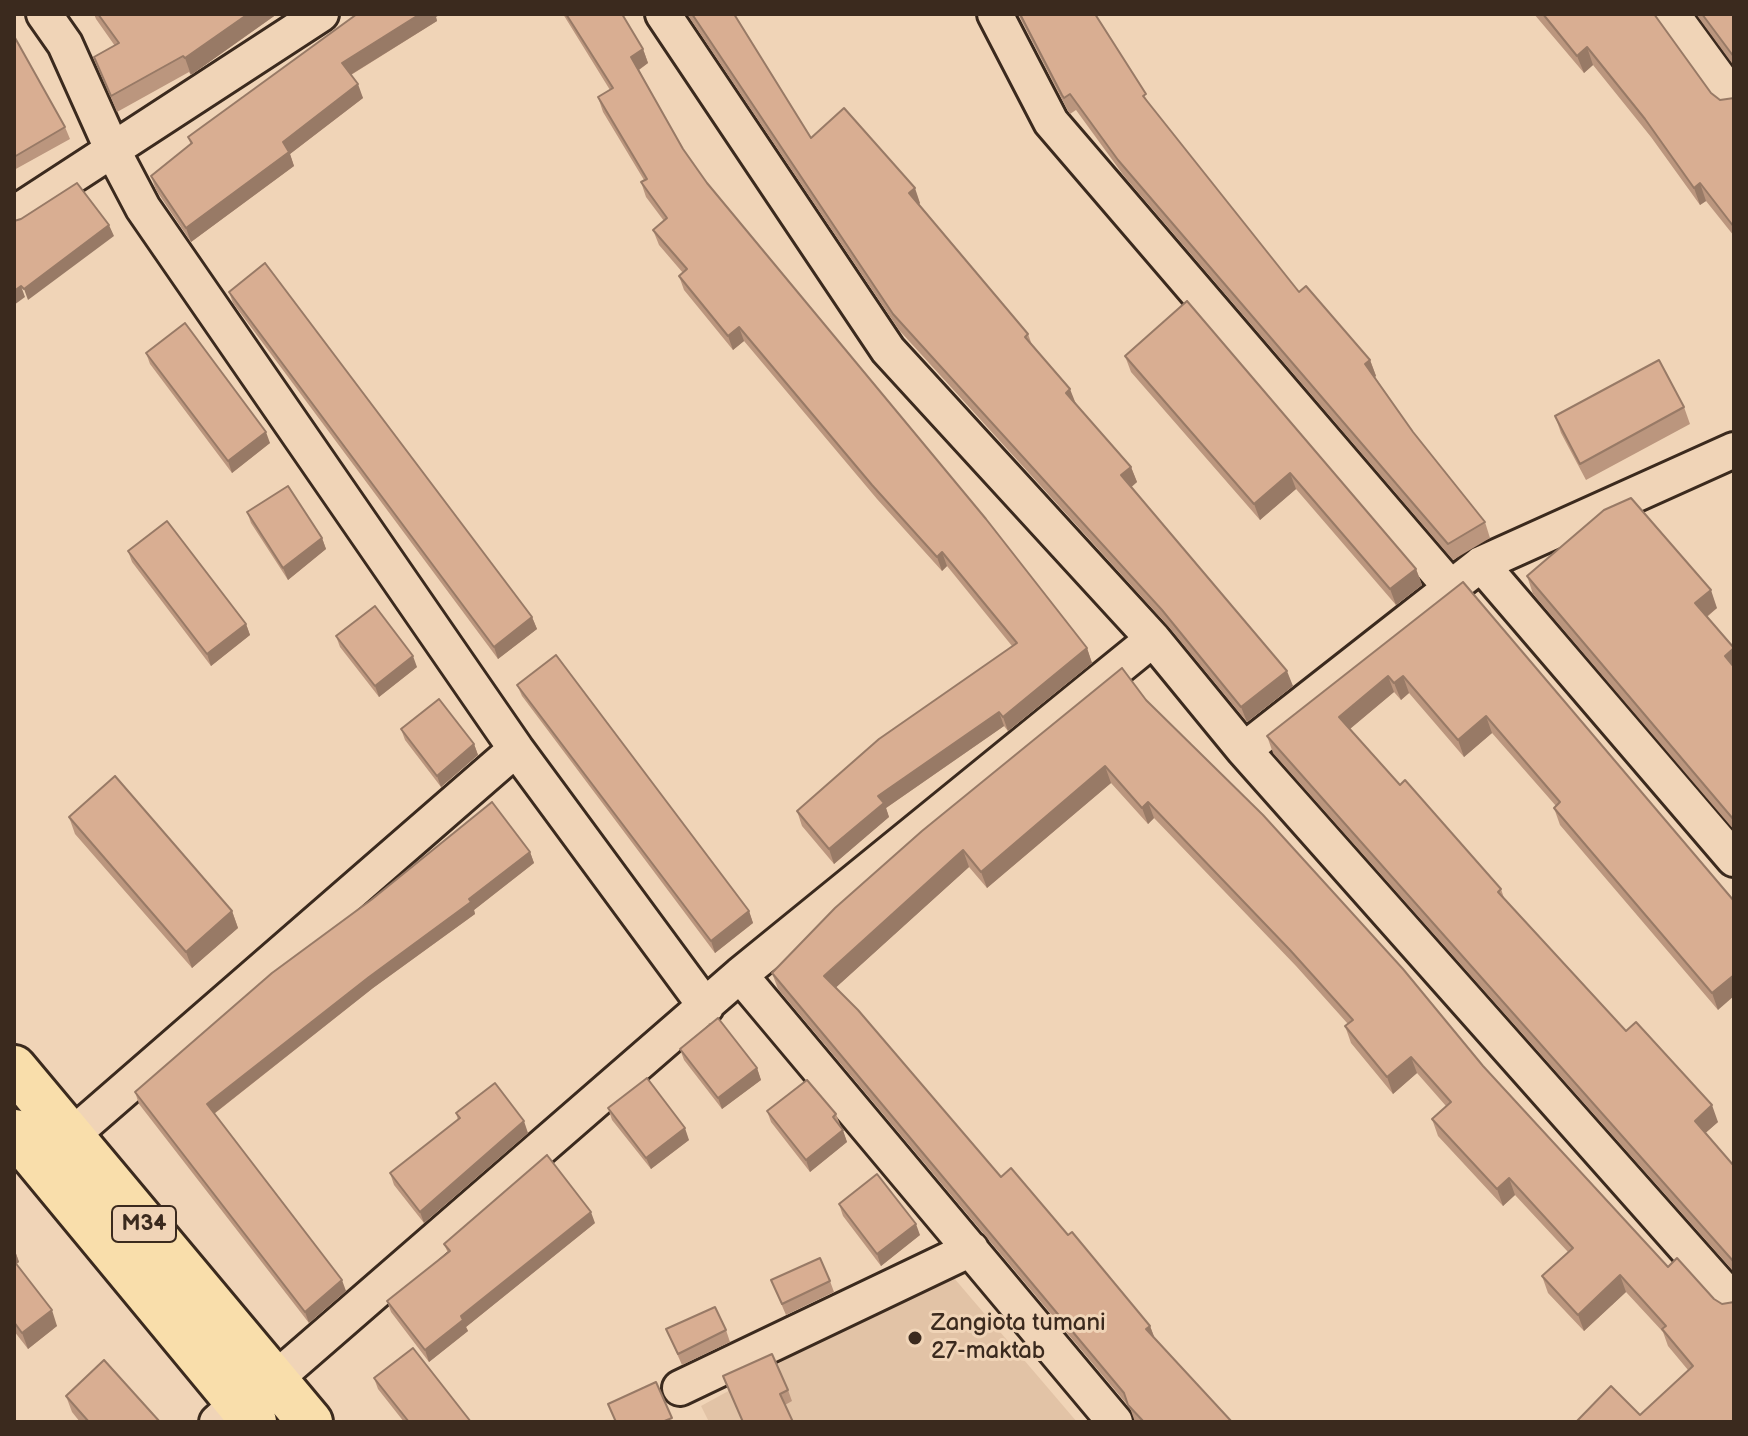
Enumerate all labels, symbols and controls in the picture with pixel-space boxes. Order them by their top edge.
road number: M34 [112,1206,176,1242]
place label: Zangiota tumani 27-maktab [931,1310,1106,1366]
marker: Zangiota tumani 27-maktab [906,1329,924,1347]

